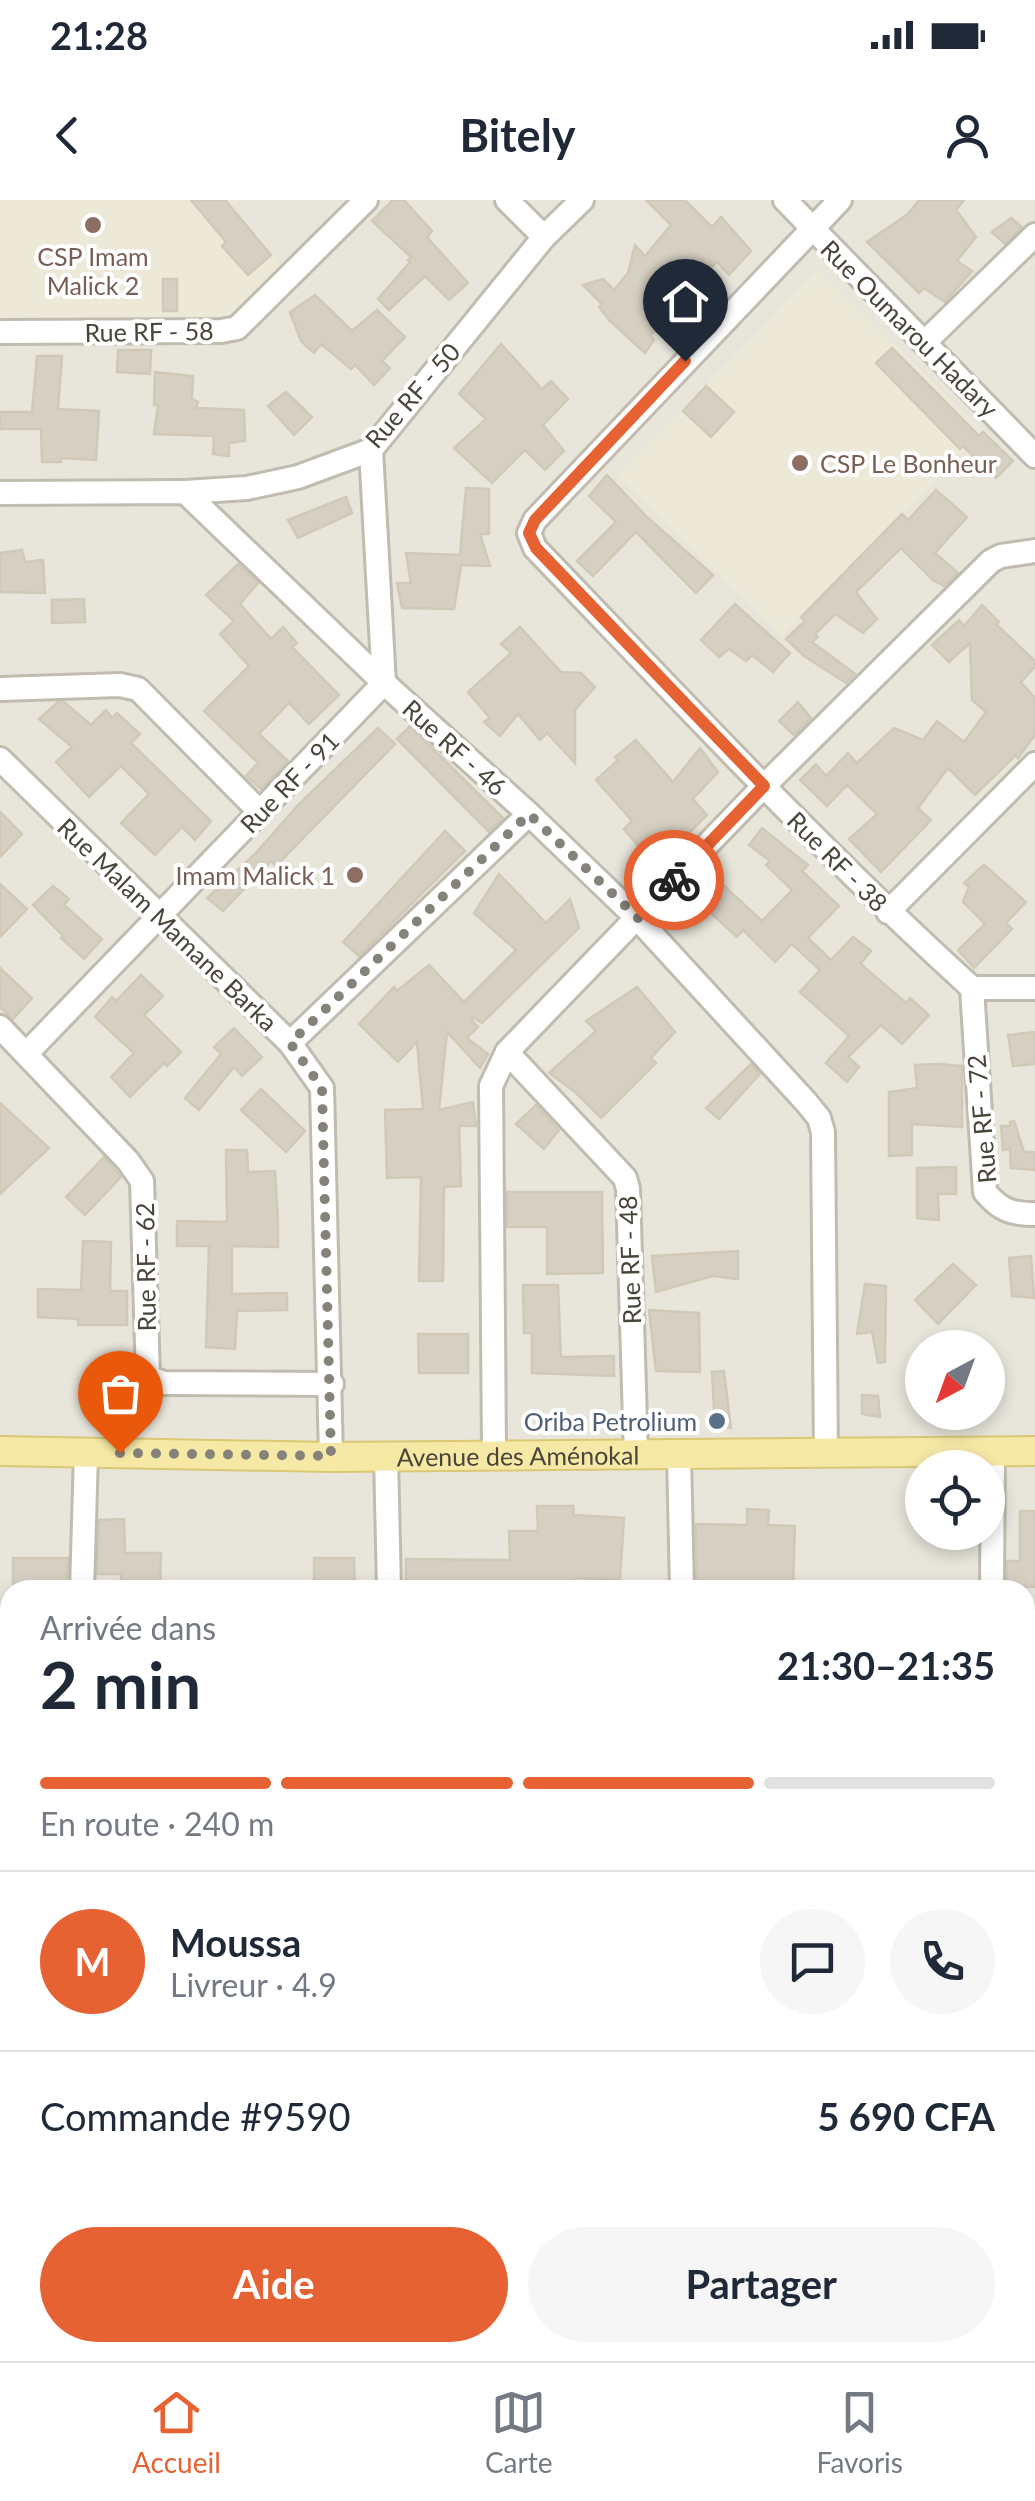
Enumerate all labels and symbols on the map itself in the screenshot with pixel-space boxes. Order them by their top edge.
marker: CSP Imam Malick 2 [82,214,104,236]
street label: Rue Oumarou Hadary [815,233,1005,423]
place label: CSP Imam Malick 2 [37,241,149,300]
pin [643,259,728,362]
street label: Rue RF - 58 [84,315,214,347]
street label: Rue RF - 50 [358,336,466,454]
place label: CSP Le Bonheur [820,448,997,478]
marker: CSP Le Bonheur [789,452,811,474]
street label: Rue RF - 46 [397,693,513,801]
street label: Rue RF - 91 [233,725,345,839]
street label: Rue RF - 38 [782,805,894,917]
street label: Rue Malam Mamane Barka [52,811,284,1037]
courier [624,830,724,930]
place label: Imam Malick 1 [176,860,335,890]
marker: Imam Malick 1 [344,864,366,886]
street label: Rue RF - 72 [960,1053,1002,1185]
street label: Rue RF - 48 [612,1195,646,1325]
street label: Rue RF - 62 [129,1202,161,1332]
north arrow [905,1330,1005,1430]
pin [78,1351,163,1454]
place label: Oriba Petrolium [524,1406,697,1436]
marker: Oriba Petrolium [706,1410,728,1432]
street label: Avenue des Aménokal [396,1439,639,1471]

